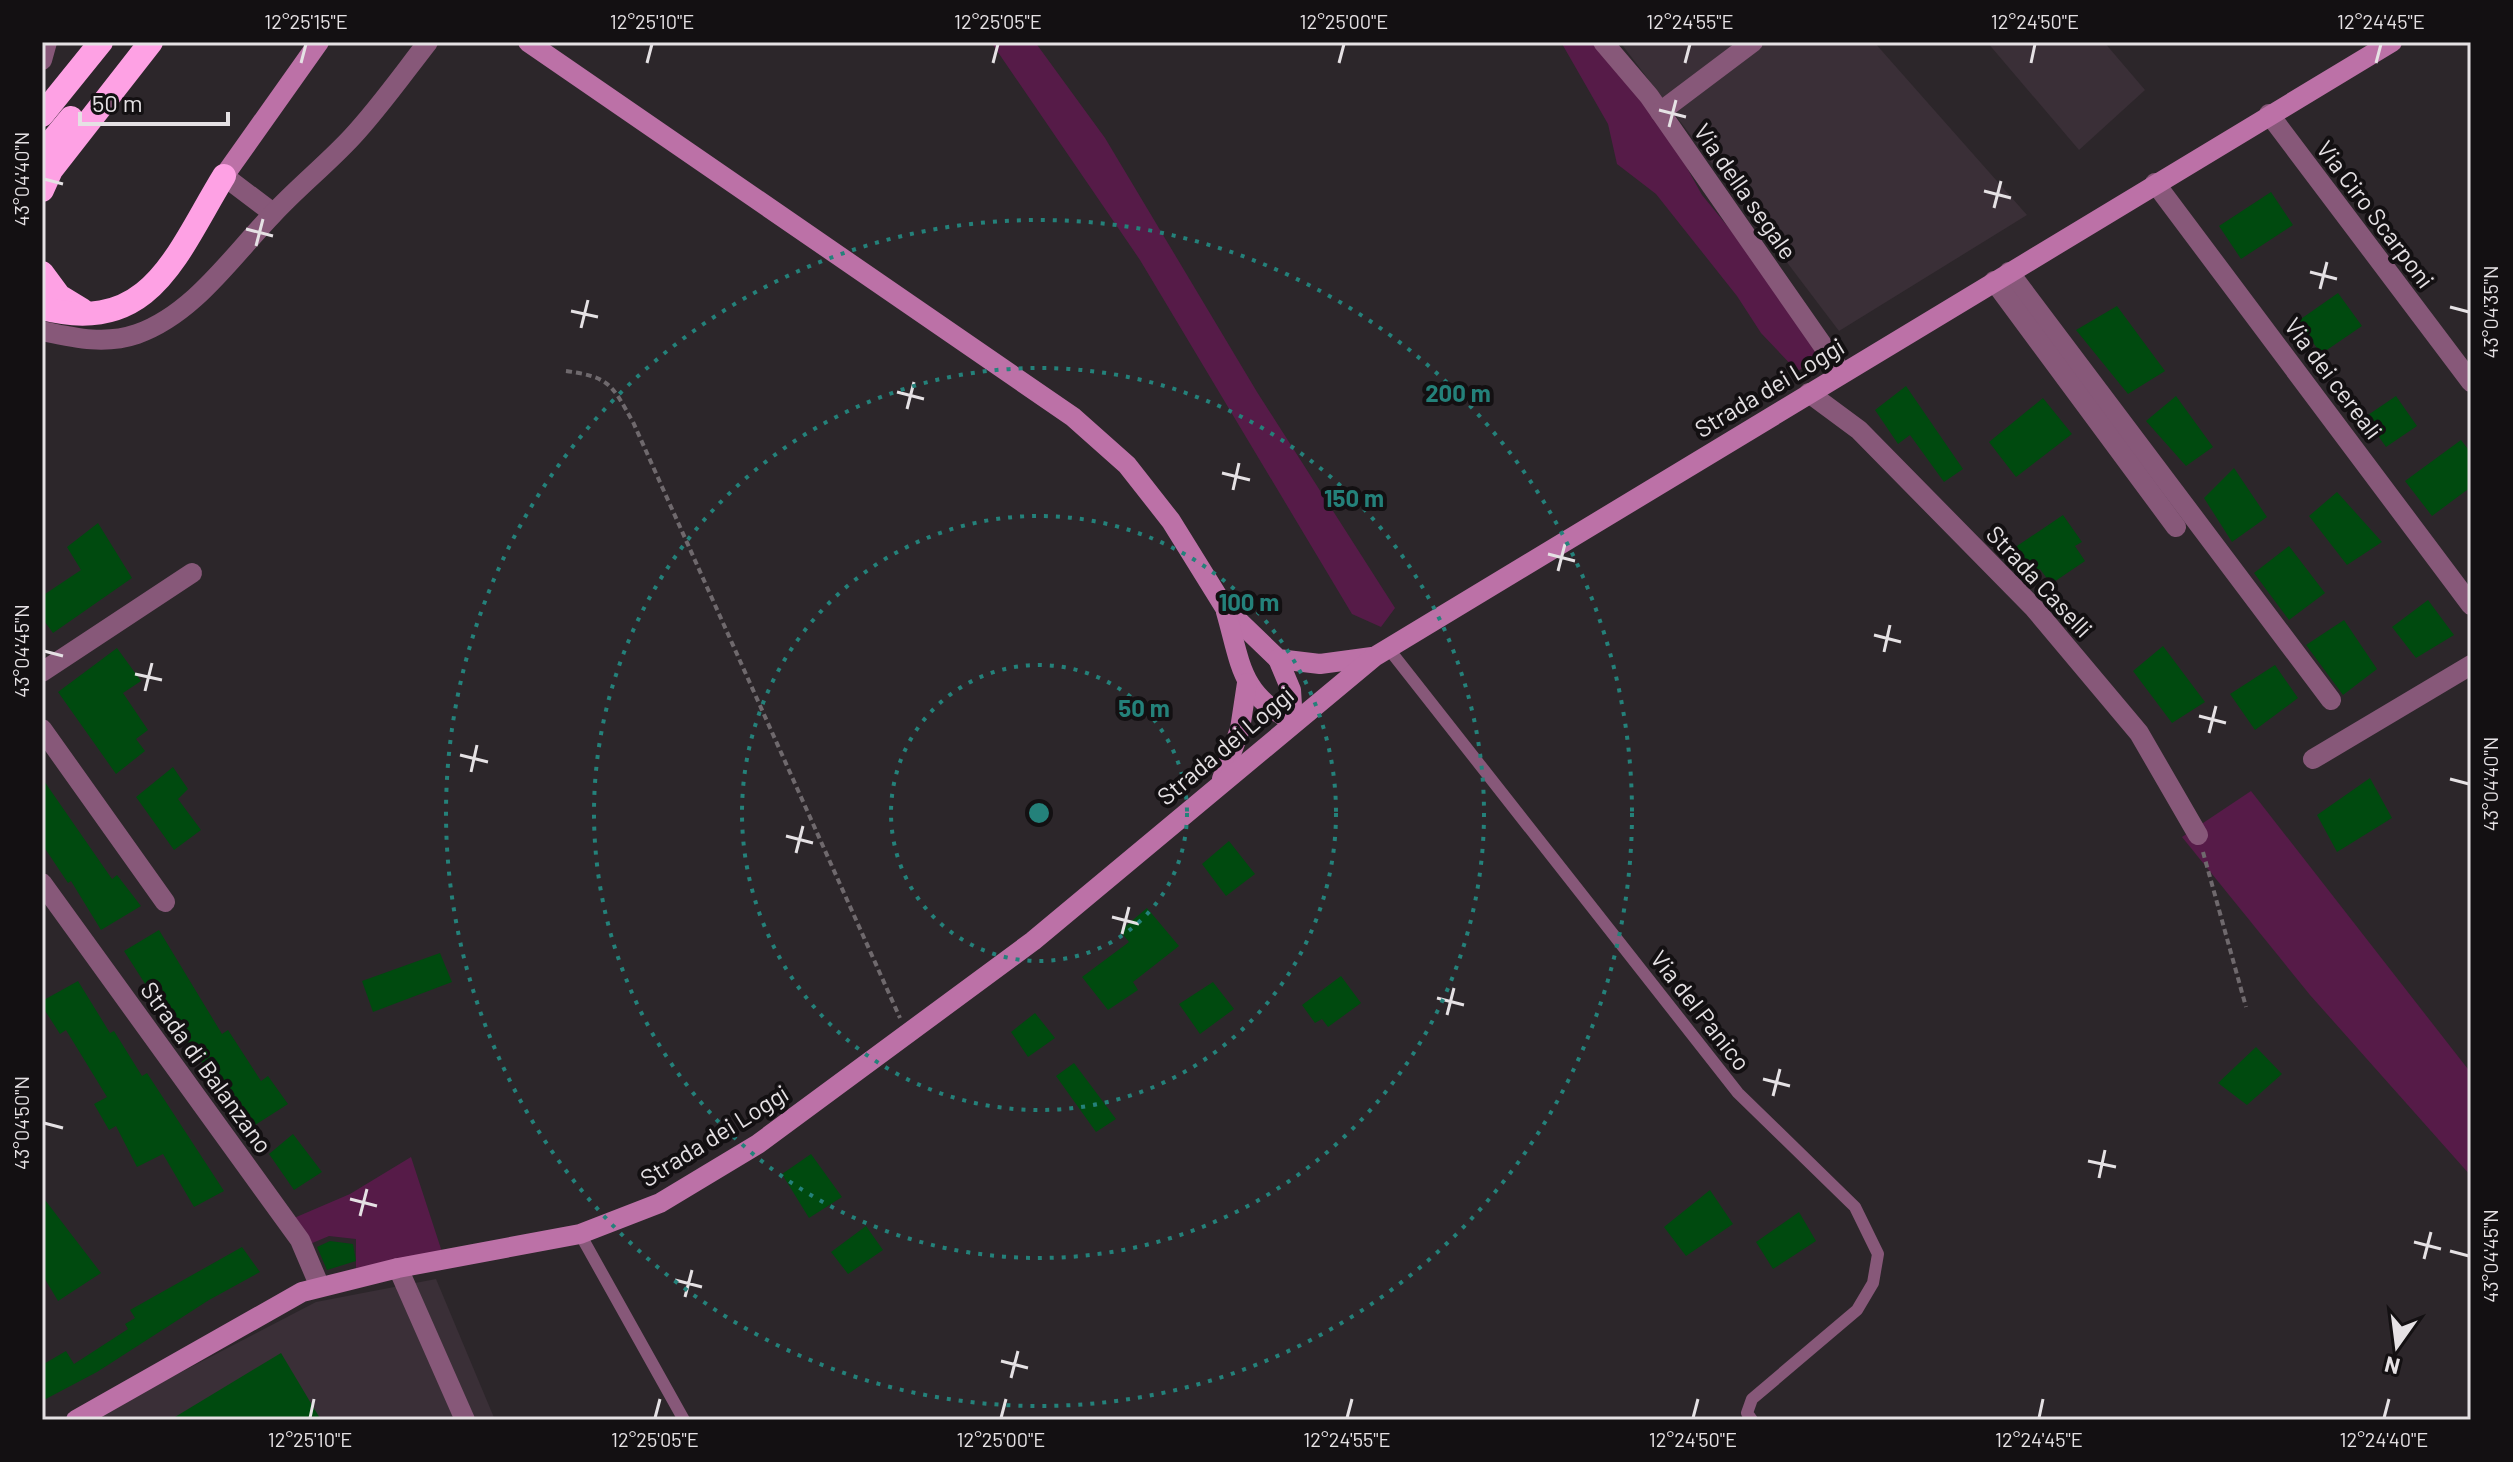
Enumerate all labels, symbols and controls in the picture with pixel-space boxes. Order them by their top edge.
text: 12°25'15"E [264,9,348,33]
text: 12°25'10"E [610,9,694,33]
text: 12°25'05"E [954,9,1042,33]
text: 12°25'00"E [1300,9,1388,33]
text: 12°24'55"E [1646,9,1734,33]
text: 12°24'50"E [1991,9,2079,33]
text: 12°24'45"E [2337,9,2425,33]
scale bar [80,76,228,126]
text: 50 m [92,88,143,117]
street label: Via della segale [1689,118,1803,264]
text: 43°04'40"N [9,132,33,226]
street label: Via Ciro Scarponi [2311,135,2441,293]
text: 43°04'35"N [2478,266,2502,358]
street label: Via dei cereali [2279,312,2389,444]
street label: Strada dei Loggi [1689,331,1849,443]
text: 200 m [1425,378,1491,407]
text: 150 m [1324,483,1384,512]
street label: Strada Caselli [1981,519,2099,643]
text: 100 m [1219,587,1279,616]
text: 43°04'45"N [9,604,33,698]
street label: Strada dei Loggi [1151,680,1299,810]
text: 50 m [1118,693,1170,722]
text: 43°04'40"N [2478,737,2502,831]
centre of rings [1025,799,1053,827]
street label: Via del Panico [1645,944,1757,1076]
street label: Strada di Balanzano [135,976,279,1158]
text: 43°04'50"N [9,1076,33,1170]
street label: Strada dei Loggi [635,1078,793,1192]
text: 43°04'45"N [2478,1209,2502,1303]
north arrow [2357,1306,2437,1386]
text: N [2382,1352,2402,1381]
text: 12°25'10"E [268,1427,352,1451]
text: 12°25'05"E [611,1427,699,1451]
text: 12°25'00"E [957,1427,1045,1451]
text: 12°24'55"E [1303,1427,1391,1451]
text: 12°24'50"E [1649,1427,1737,1451]
text: 12°24'45"E [1995,1427,2083,1451]
text: 12°24'40"E [2340,1427,2428,1451]

